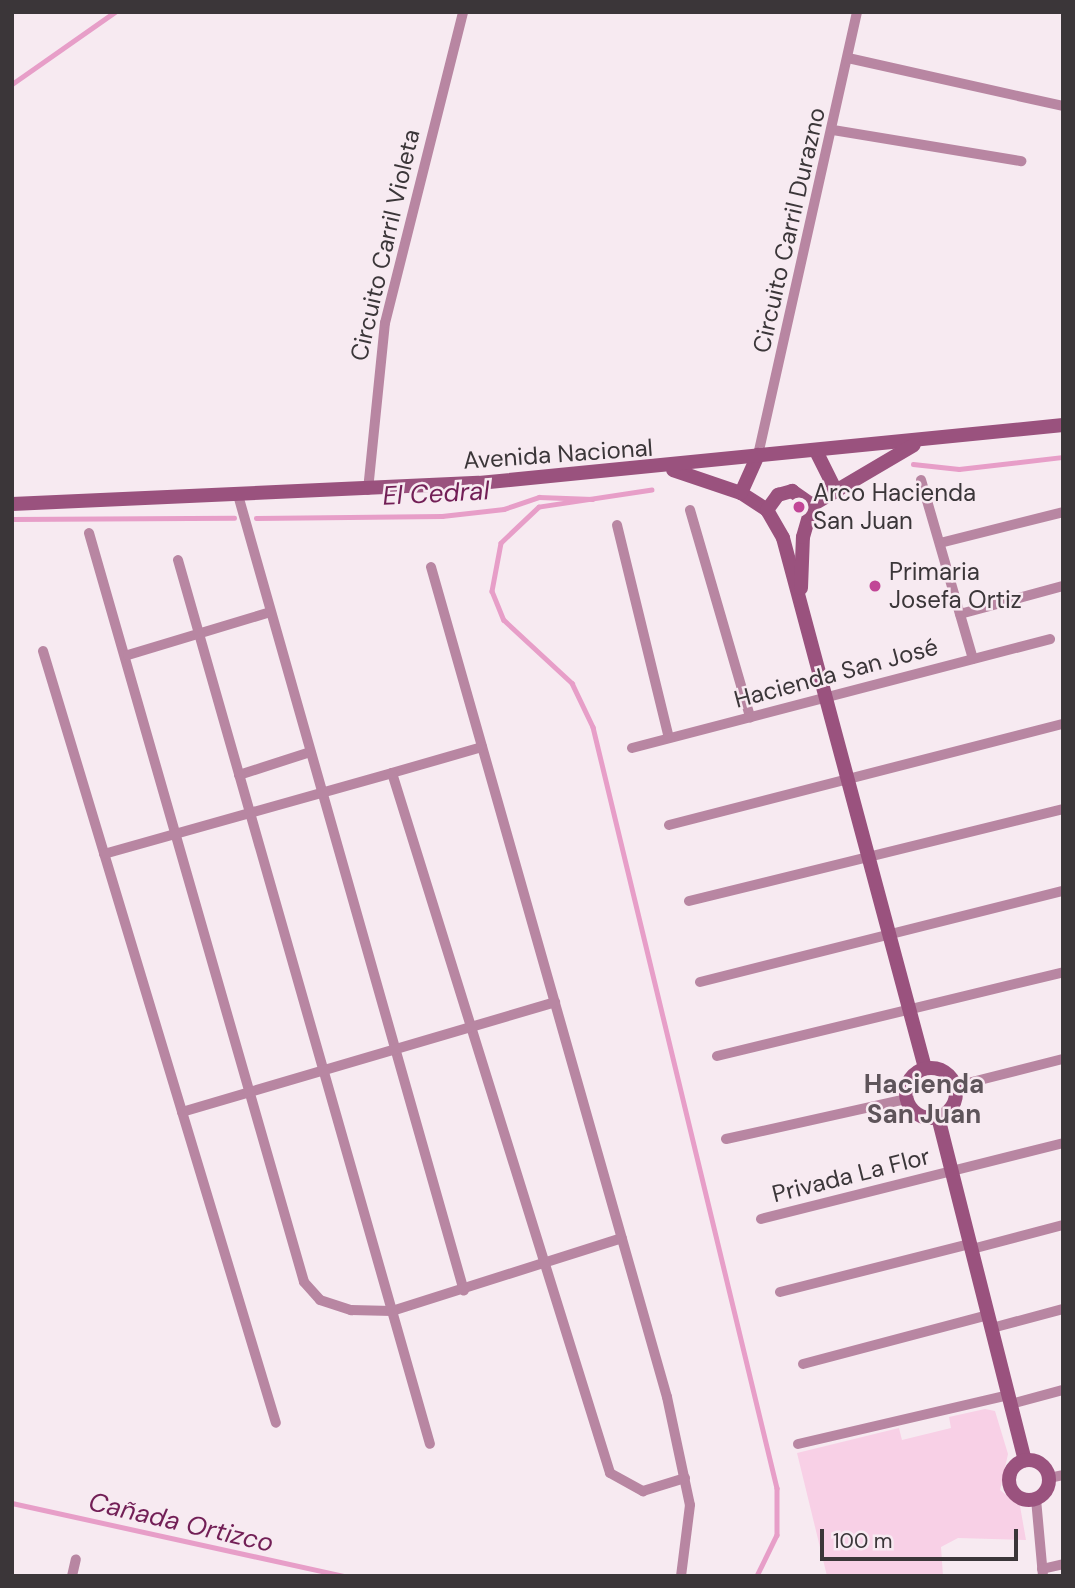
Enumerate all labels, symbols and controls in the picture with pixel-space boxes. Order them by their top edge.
street label: Circuito Carril Durazno [747,104,831,356]
street label: Circuito Carril Violeta [344,126,426,364]
street label: Avenida Nacional [462,433,654,475]
water label: El Cedral [382,476,490,512]
place label: Arco Hacienda San Juan [813,479,976,535]
marker: Arco Hacienda San Juan [791,499,807,515]
place label: Primaria Josefa Ortiz [889,558,1022,614]
marker: Primaria Josefa Ortiz [867,578,883,594]
street label: Hacienda San José [731,632,941,714]
district label: Hacienda San Juan [864,1069,984,1130]
street label: Privada La Flor [769,1141,933,1209]
water label: Cañada Ortizco [85,1487,277,1559]
scale bar [823,1514,1021,1558]
text: 100 m [833,1527,893,1555]

